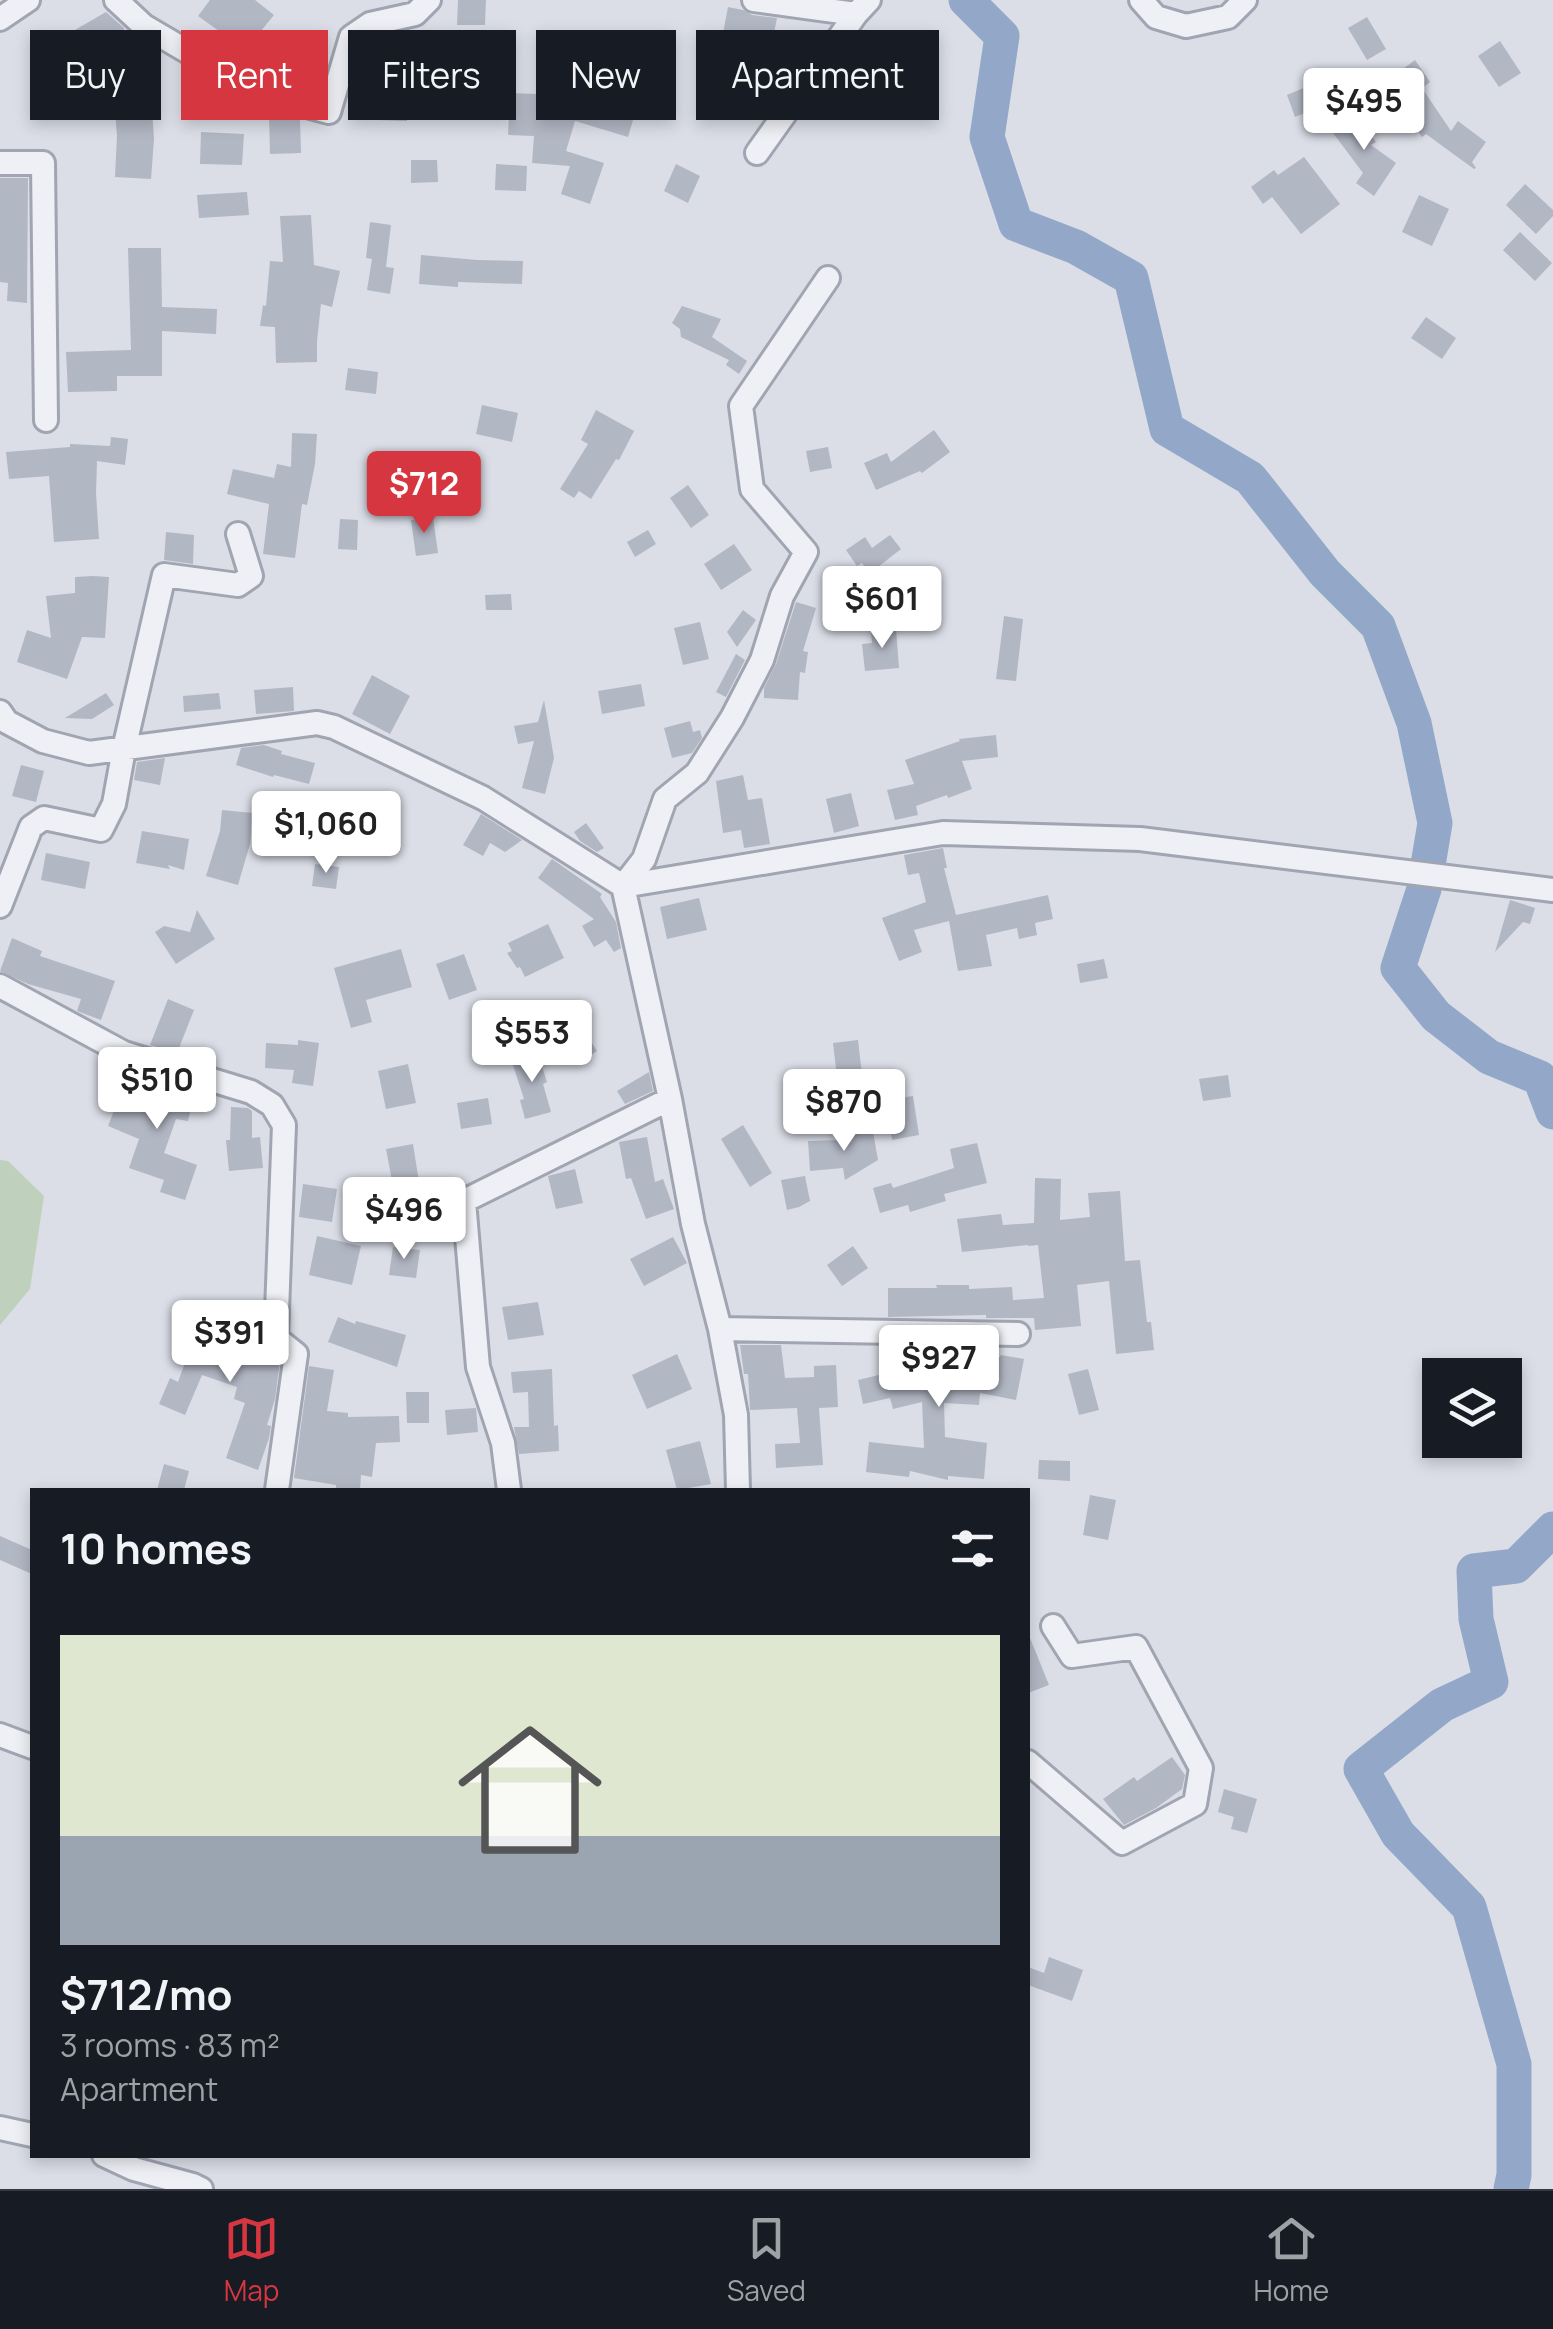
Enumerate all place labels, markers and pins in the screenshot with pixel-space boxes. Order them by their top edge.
pin: $495 [1305,68,1423,153]
pin: $712 [365,451,483,536]
pin: $601 [823,566,941,651]
pin: $1,060 [245,791,407,876]
pin: $553 [473,1000,591,1085]
pin: $510 [98,1047,216,1132]
pin: $870 [785,1069,903,1154]
pin: $496 [345,1177,463,1262]
pin: $391 [171,1300,289,1385]
pin: $927 [880,1325,998,1410]

